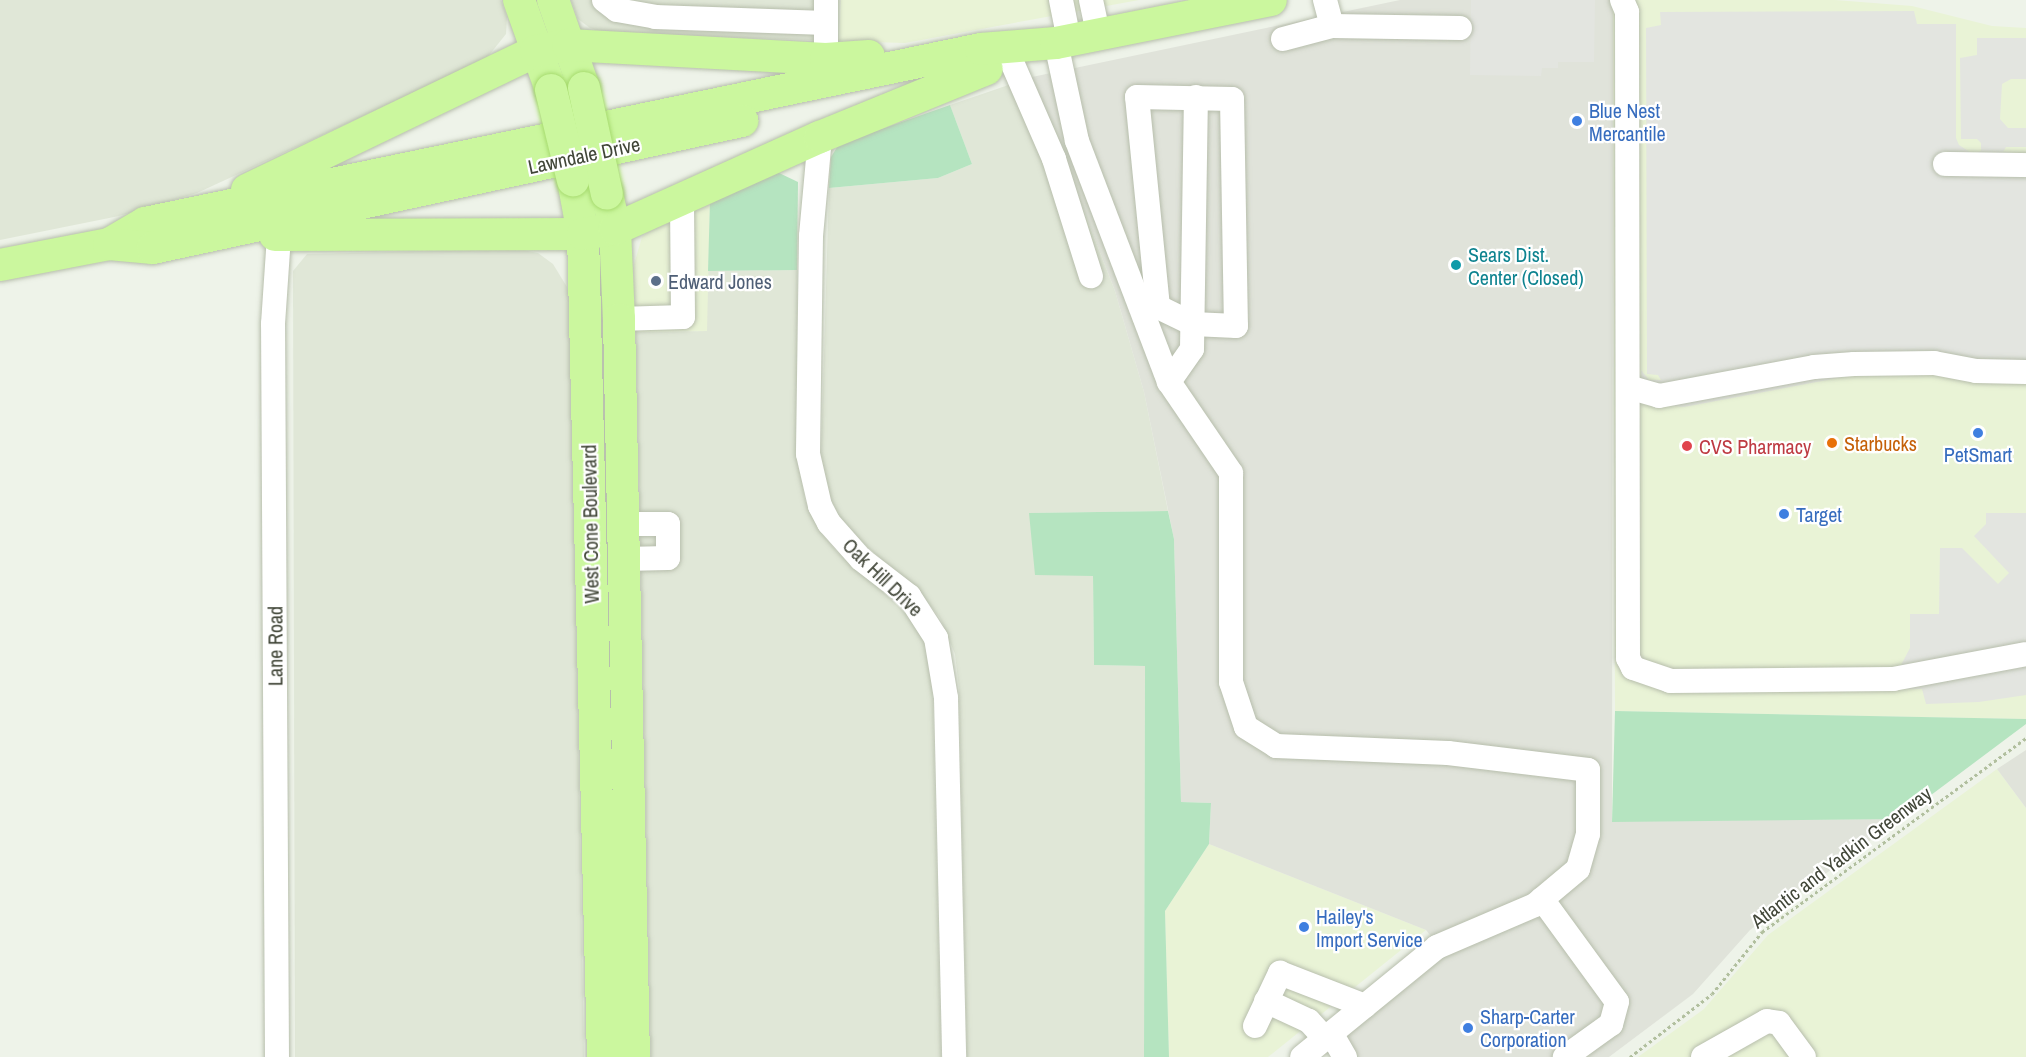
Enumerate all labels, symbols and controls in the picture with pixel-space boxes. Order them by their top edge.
place label: Blue Nest Mercantile [1589,98,1666,145]
marker: Blue Nest Mercantile [1570,114,1584,128]
street label: Lawndale Drive [526,131,642,179]
place label: Sears Dist. Center (Closed) [1468,242,1584,289]
marker: Sears Dist. Center (Closed) [1449,258,1463,272]
place label: Edward Jones [668,269,772,293]
marker: Edward Jones [649,274,663,288]
marker: PetSmart [1971,426,1985,440]
place label: Starbucks [1844,431,1917,455]
place label: CVS Pharmacy [1699,434,1811,458]
marker: Starbucks [1825,436,1839,450]
marker: CVS Pharmacy [1680,439,1694,453]
place label: PetSmart [1944,442,2012,466]
street label: West Cone Boulevard [577,444,603,604]
place label: Target [1796,502,1842,526]
marker: Target [1777,507,1791,521]
street label: Oak Hill Drive [838,533,928,621]
street label: Lane Road [263,606,287,686]
street label: Atlantic and Yadkin Greenway [1746,781,1936,933]
place label: Hailey's Import Service [1316,904,1423,951]
marker: Hailey's Import Service [1297,920,1311,934]
place label: Sharp-Carter Corporation [1480,1005,1575,1052]
marker: Sharp-Carter Corporation [1461,1021,1475,1035]

